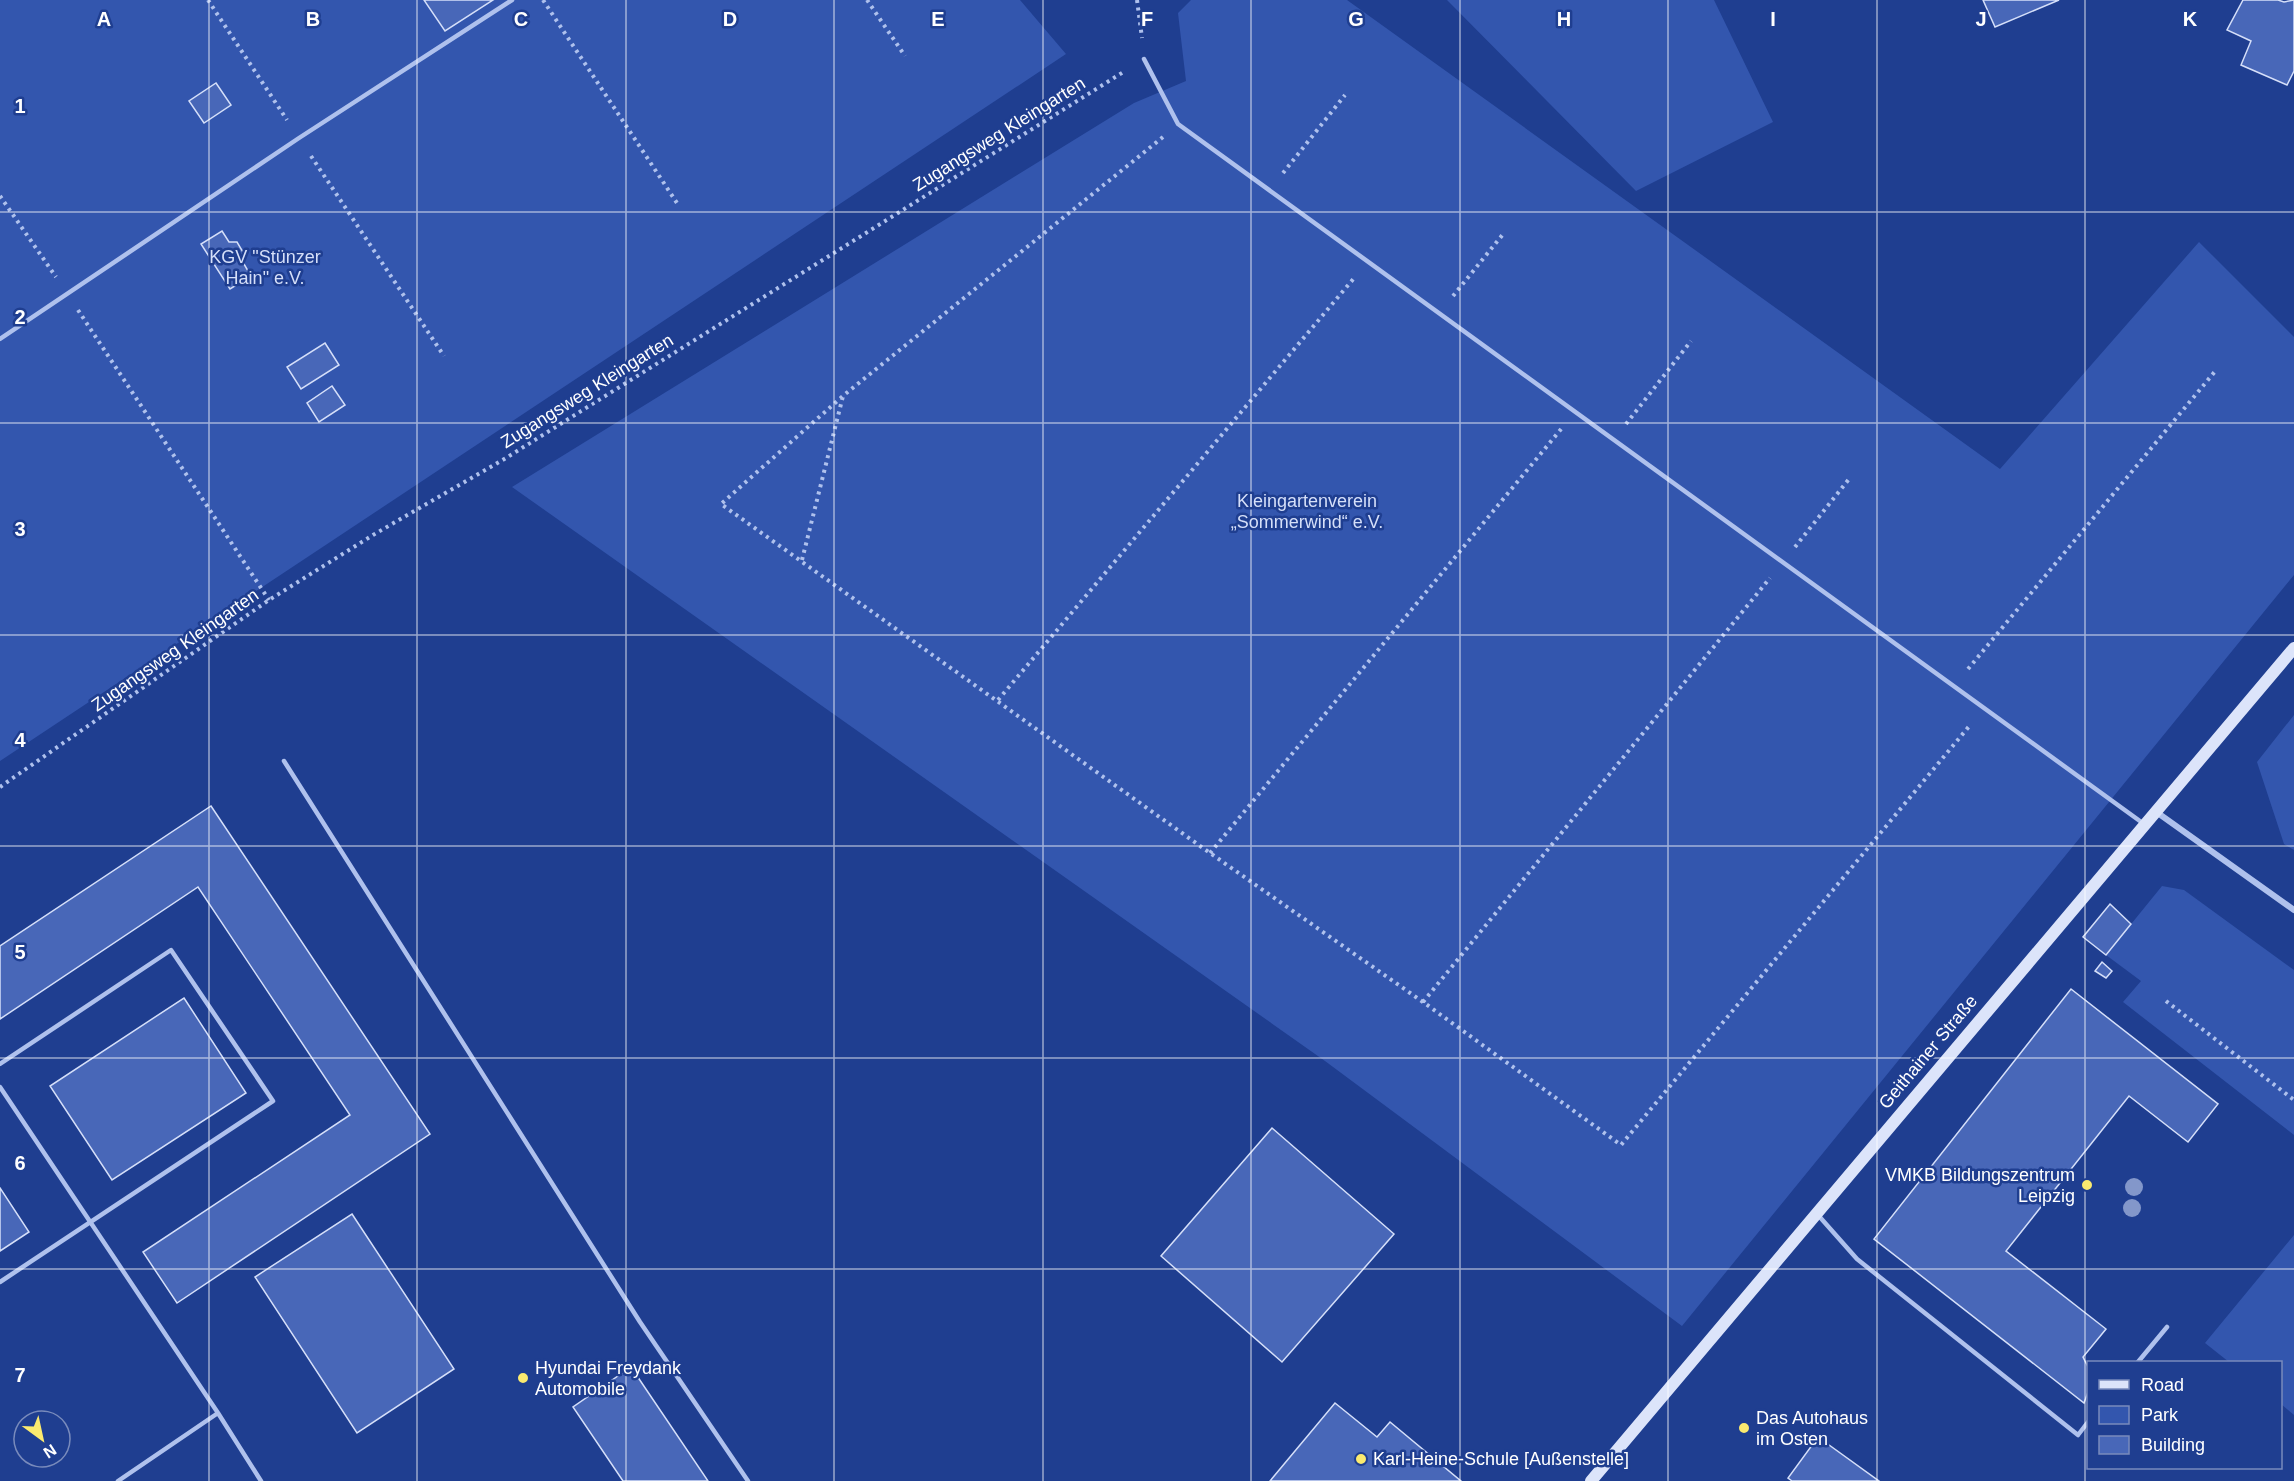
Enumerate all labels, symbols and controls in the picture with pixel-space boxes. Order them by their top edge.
text: A [97,8,111,30]
text: B [306,8,320,30]
text: C [514,8,528,30]
text: D [723,8,737,30]
text: E [931,8,945,30]
text: F [1141,8,1153,30]
text: G [1348,8,1364,30]
text: H [1557,8,1571,30]
text: I [1770,8,1776,30]
text: J [1975,8,1987,30]
text: K [2183,8,2198,30]
street label: Zugangsweg Kleingarten [909,73,1089,195]
text: 1 [14,95,26,117]
park label: KGV "Stünzer Hain" e.V. [209,247,321,288]
text: 2 [14,306,26,328]
street label: Zugangsweg Kleingarten [497,330,677,452]
park label: Kleingartenverein „Sommerwind“ e.V. [1231,491,1383,532]
text: 3 [14,518,26,540]
street label: Zugangsweg Kleingarten [88,585,262,715]
text: 4 [14,729,26,751]
text: 5 [14,941,26,963]
street label: Geithainer Straße [1875,991,1981,1113]
text: 6 [14,1152,26,1174]
place label: VMKB Bildungszentrum Leipzig [1885,1165,2075,1206]
marker: VMKB Bildungszentrum Leipzig [2080,1178,2094,1192]
place label: Hyundai Freydank Automobile [535,1358,682,1399]
legend [2087,1361,2282,1469]
text: 7 [14,1364,26,1386]
marker: Hyundai Freydank Automobile [516,1371,530,1385]
text: Road [2141,1375,2184,1395]
text: Park [2141,1405,2179,1425]
place label: Das Autohaus im Osten [1756,1408,1868,1449]
north arrow [12,1409,72,1469]
marker: Das Autohaus im Osten [1737,1421,1751,1435]
text: Building [2141,1435,2205,1455]
text: N [40,1441,59,1461]
place label: Karl-Heine-Schule [Außenstelle] [1373,1449,1629,1469]
marker: Karl-Heine-Schule [Außenstelle] [1354,1452,1368,1466]

